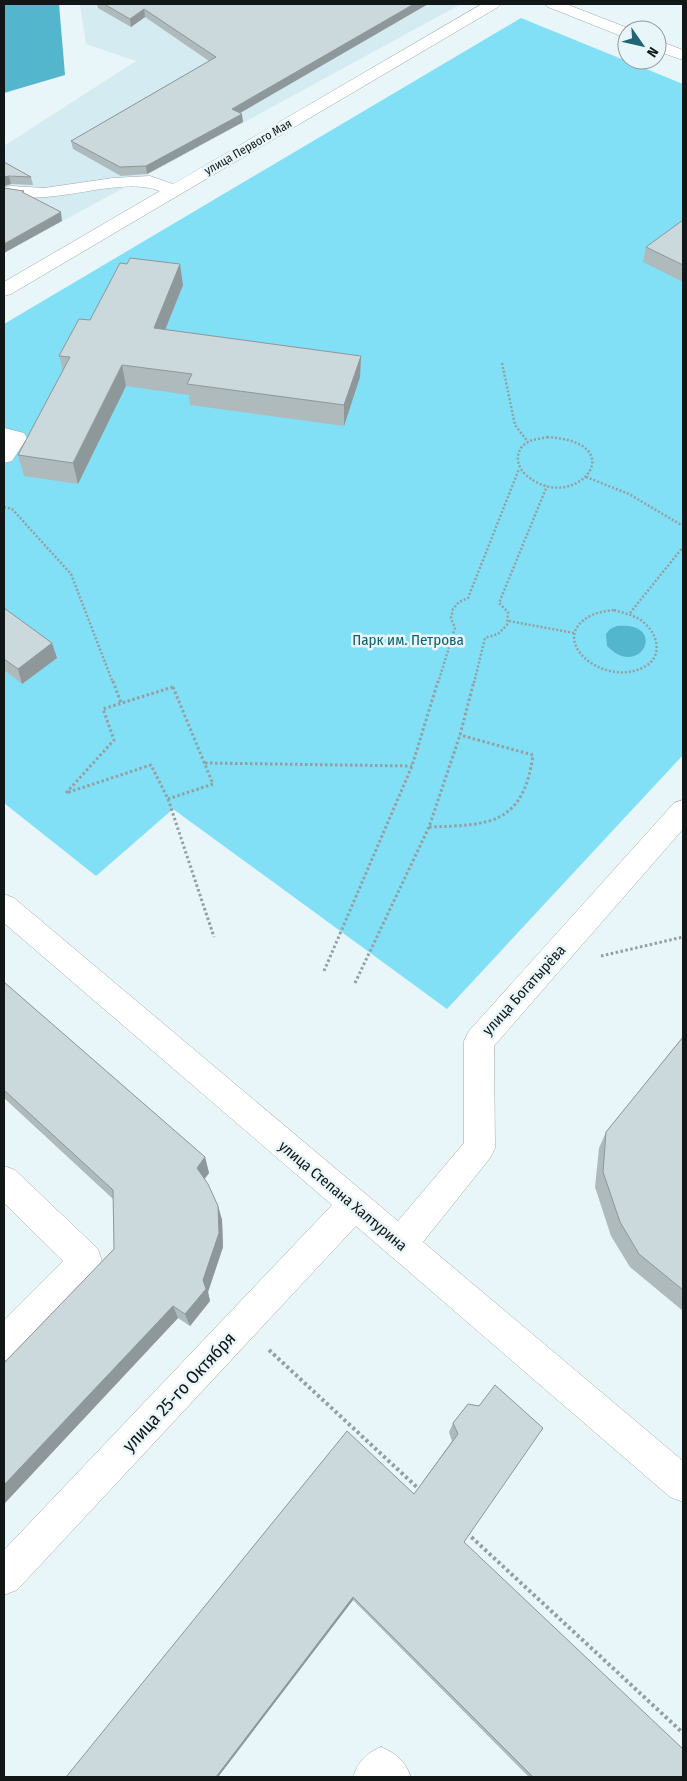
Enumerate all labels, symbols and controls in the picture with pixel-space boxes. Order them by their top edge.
north arrow [617,20,667,70]
text: N [643,44,662,60]
street label: улица Первого Мая [202,116,294,178]
park label: Парк им. Петрова [352,631,464,649]
street label: улица Богатырёва [479,941,569,1039]
street label: улица Степана Халтурина [275,1137,411,1255]
street label: улица 25-го Октября [118,1328,240,1456]

